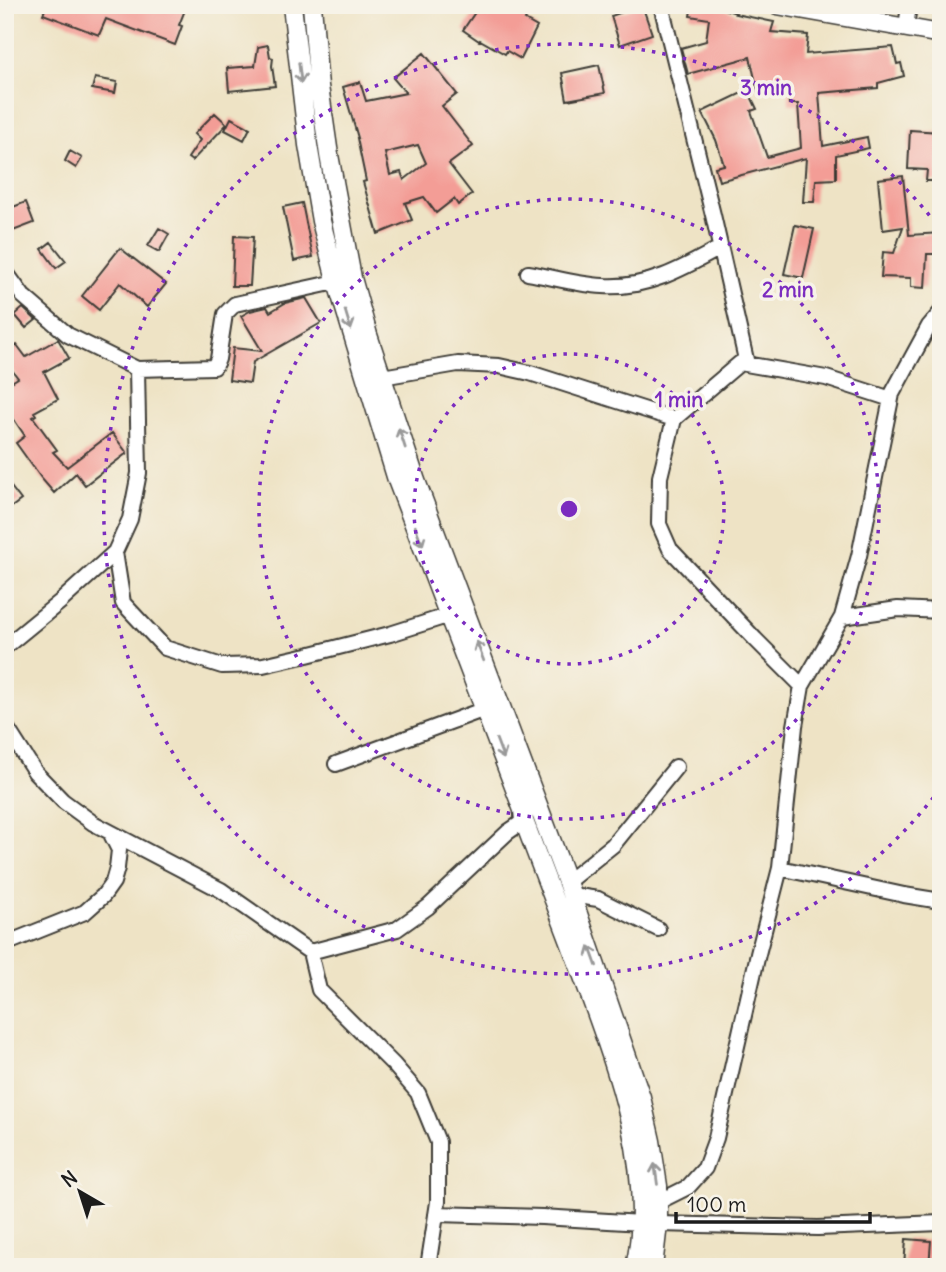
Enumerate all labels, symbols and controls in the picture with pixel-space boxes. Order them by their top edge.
one-way arrow [294,61,307,84]
text: 3 min [740,74,792,101]
text: 2 min [762,276,814,303]
one-way arrow [342,309,355,331]
text: 1 min [655,386,703,413]
one-way arrow [395,427,407,449]
centre of rings [557,497,581,521]
one-way arrow [414,524,427,546]
one-way arrow [473,641,485,663]
one-way arrow [494,737,507,759]
one-way arrow [586,946,598,968]
north arrow [46,1156,116,1226]
one-way arrow [649,1164,662,1186]
text: N [57,1165,82,1192]
scale bar [676,1181,871,1225]
text: 100 m [687,1191,746,1218]

